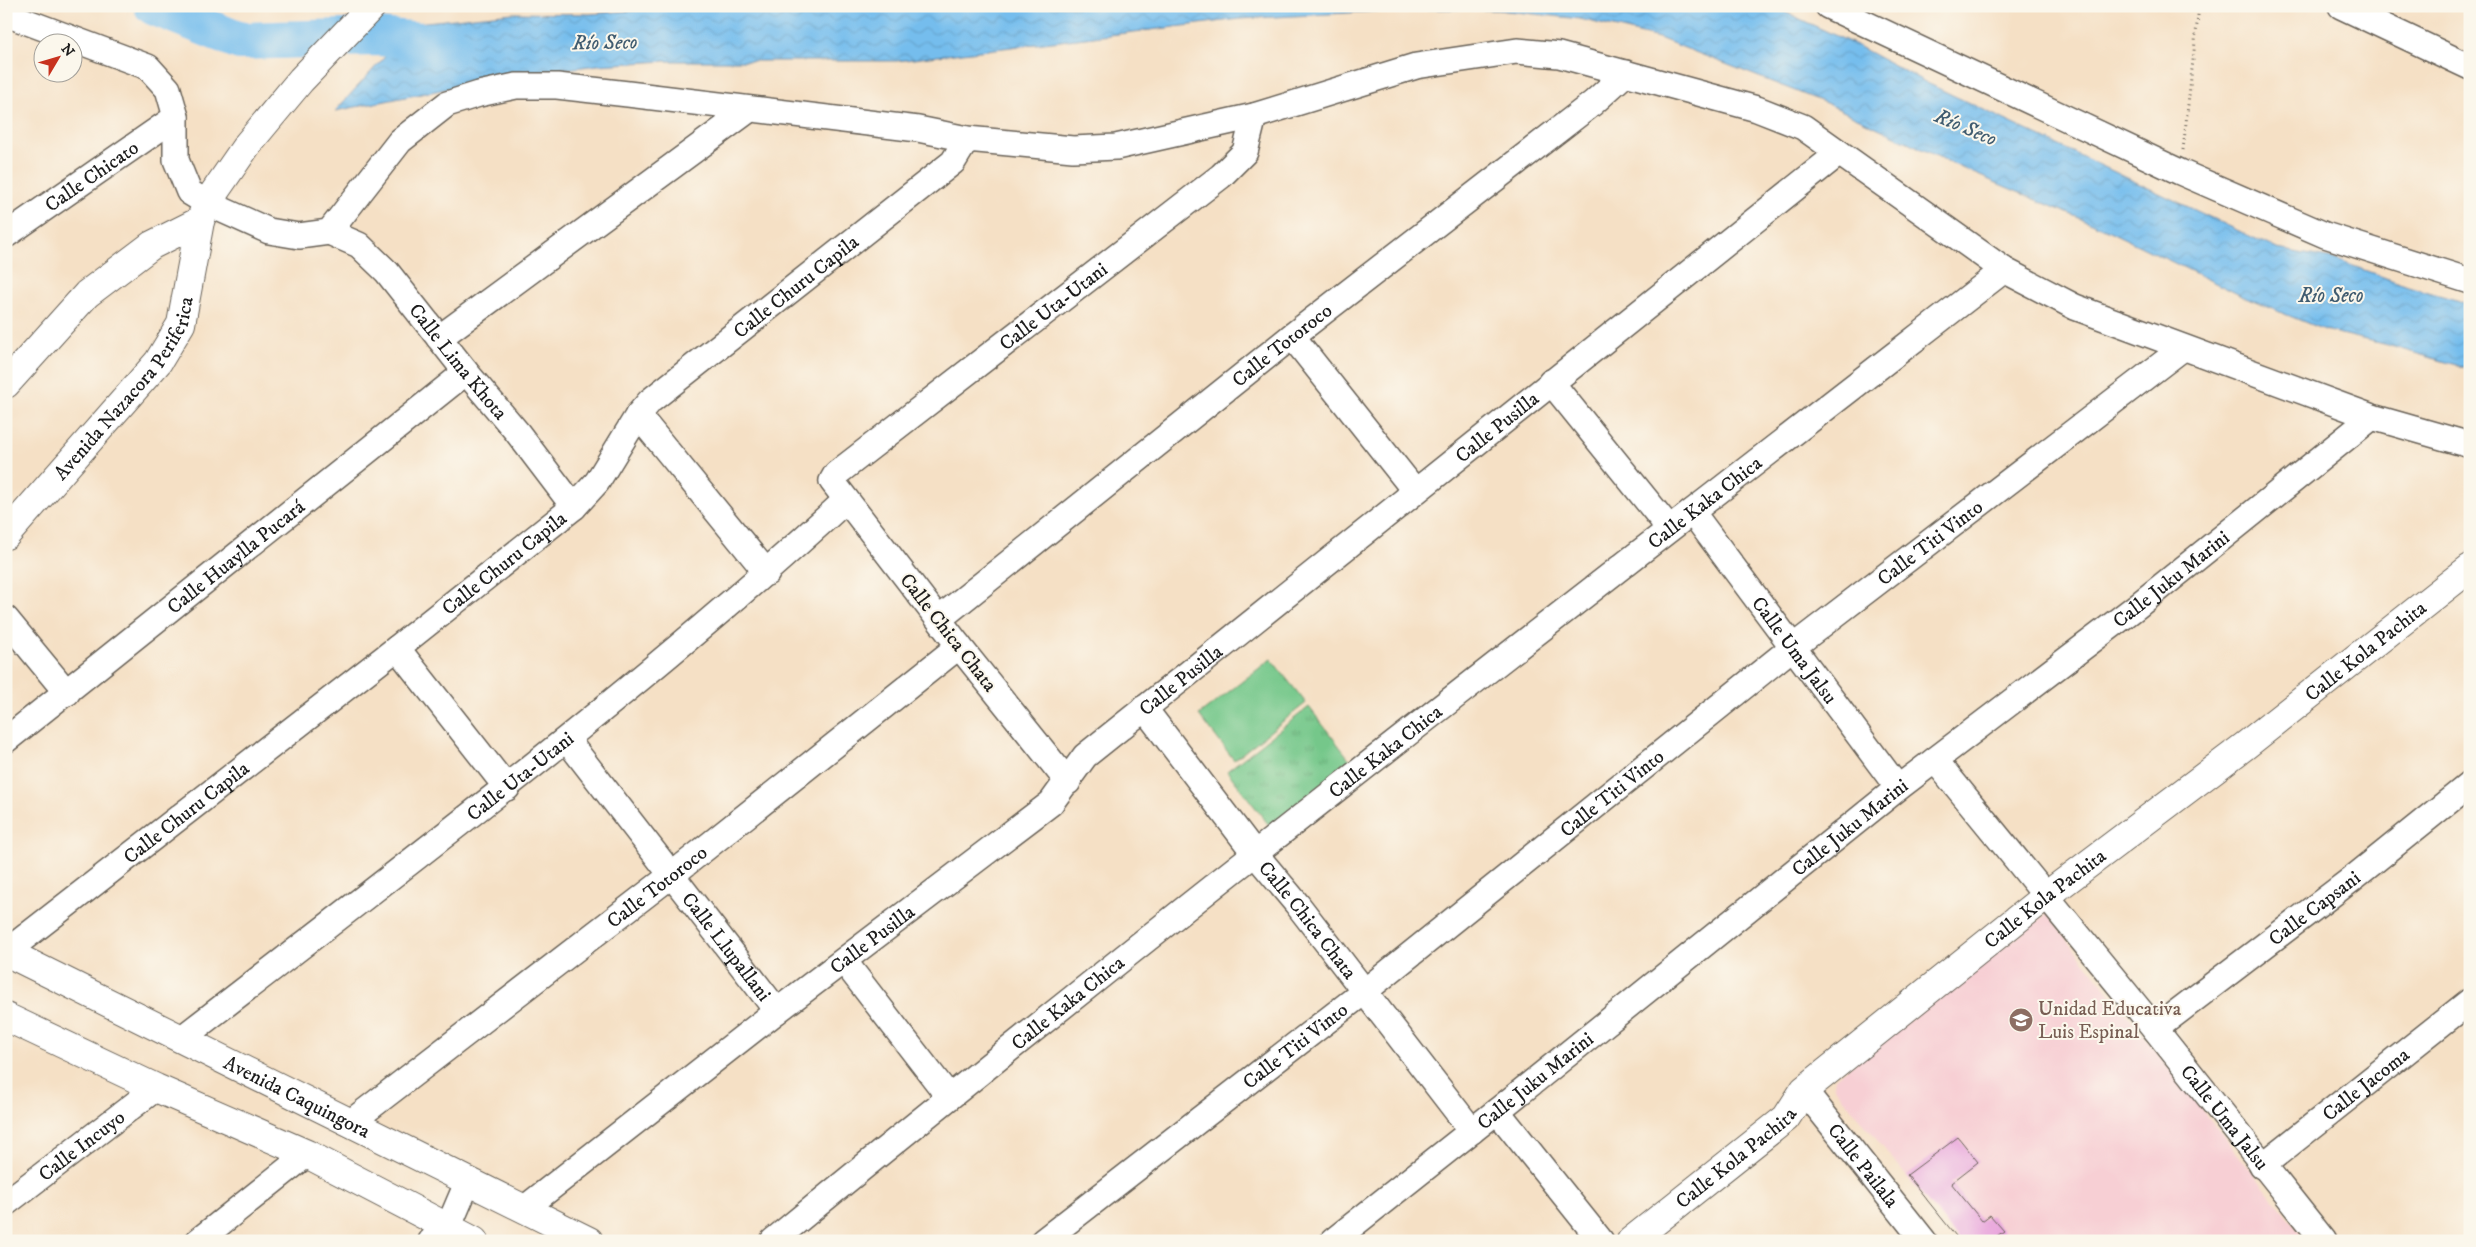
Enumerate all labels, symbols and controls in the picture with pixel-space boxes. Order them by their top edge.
water label: Río Seco [571,29,638,57]
north arrow [32,32,82,82]
text: N [57,41,78,61]
water label: Río Seco [1930,103,2001,153]
street label: Calle Chicato [41,136,144,218]
street label: Calle Churu Capila [729,230,865,344]
street label: Calle Uta-Utani [995,258,1113,357]
water label: Río Seco [2297,283,2364,309]
street label: Avenida Nazacora Periferica [49,294,200,486]
street label: Calle Lima Khota [403,299,513,426]
street label: Calle Totoroco [1228,299,1338,393]
street label: Calle Pusilla [1451,387,1545,469]
street label: Calle Kaka Chica [1643,451,1768,555]
street label: Calle Huaylla Pucará [163,495,311,620]
street label: Calle Titi Vinto [1873,495,1988,592]
street label: Calle Churu Capila [437,506,573,621]
street label: Calle Juku Marini [2108,526,2235,634]
street label: Calle Chica Chata [894,569,1002,698]
street label: Calle Uma Jalsu [1745,592,1842,709]
street label: Calle Kola Pachita [2300,596,2432,708]
street label: Calle Pusilla [1134,640,1229,722]
street label: Calle Kaka Chica [1324,700,1448,805]
street label: Calle Uta-Utani [462,727,579,827]
street label: Calle Titi Vinto [1555,745,1670,843]
street label: Calle Churu Capila [119,756,255,870]
street label: Calle Juku Marini [1787,774,1914,883]
street label: Calle Totoroco [602,841,713,934]
street label: Calle Kola Pachita [1980,844,2112,955]
street label: Calle Chica Chata [1252,857,1362,985]
street label: Calle Capsani [2264,866,2366,952]
street label: Calle Llupallani [676,888,776,1007]
street label: Calle Pusilla [825,900,921,980]
street label: Calle Kaka Chica [1007,951,1130,1056]
place label: Unidad Educativa Luis Espinal [2038,997,2182,1045]
street label: Calle Titi Vinto [1238,998,1354,1095]
school or university icon: Unidad Educativa Luis Espinal [2008,1007,2034,1033]
street label: Calle Juku Marini [1473,1027,1599,1136]
street label: Calle Jacoma [2318,1043,2415,1127]
street label: Avenida Caquingora [219,1051,374,1145]
street label: Calle Uma Jalsu [2174,1060,2274,1176]
street label: Calle Kola Pachita [1671,1103,1804,1215]
street label: Calle Incuyo [34,1105,131,1187]
street label: Calle Pailala [1821,1119,1904,1214]

